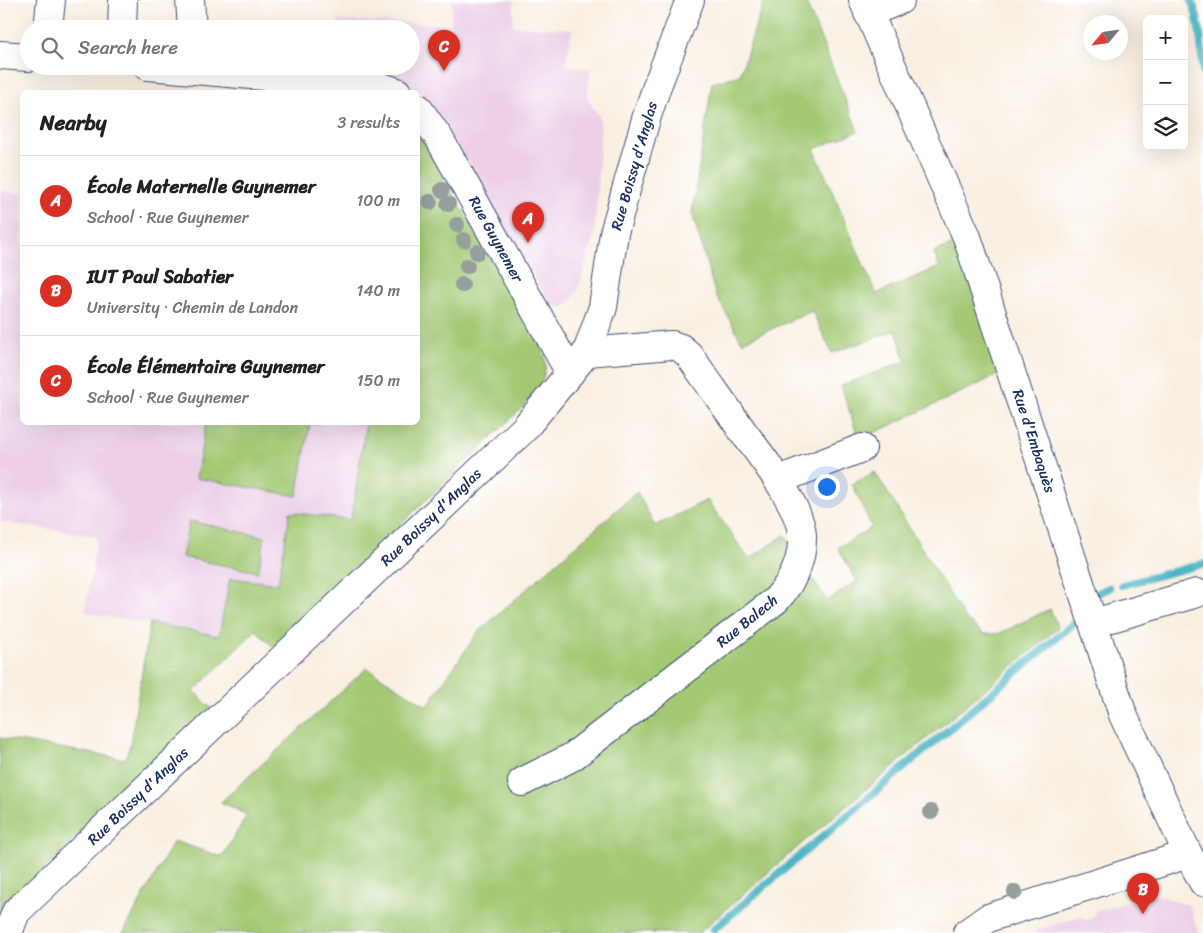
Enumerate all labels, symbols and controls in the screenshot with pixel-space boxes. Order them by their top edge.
north arrow [1083,15,1128,60]
map controls [1143,15,1188,150]
button: + [1143,15,1188,60]
search box [20,20,420,75]
pin: C [428,30,460,71]
text: Search here [78,31,178,64]
icon: search [38,34,66,62]
button: − [1143,60,1188,105]
street label: Rue Boissy d'Anglas [603,98,665,234]
text: Nearby [40,104,106,142]
button: layers [1143,105,1188,150]
text: 3 results [337,108,400,137]
text: École Maternelle Guynemer [87,170,316,203]
text: A [51,186,61,215]
text: 100 m [356,186,400,215]
street label: Rue Guynemer [462,191,531,288]
pin: A [512,202,544,243]
text: School · Rue Guynemer [87,203,248,232]
text: IUT Paul Sabatier [87,260,233,293]
text: B [51,276,61,305]
text: 140 m [357,276,400,305]
text: University · Chemin de Landon [87,293,298,322]
text: École Élémentaire Guynemer [87,350,324,383]
text: C [51,366,61,395]
text: 150 m [357,366,400,395]
text: School · Rue Guynemer [87,383,248,412]
street label: Rue d'Embaquès [1005,386,1063,496]
street label: Rue Boissy d'Anglas [374,461,488,573]
your location [814,474,840,500]
street label: Rue Balech [710,588,784,654]
street label: Rue Boissy d'Anglas [81,740,195,852]
pin: B [1127,873,1159,914]

